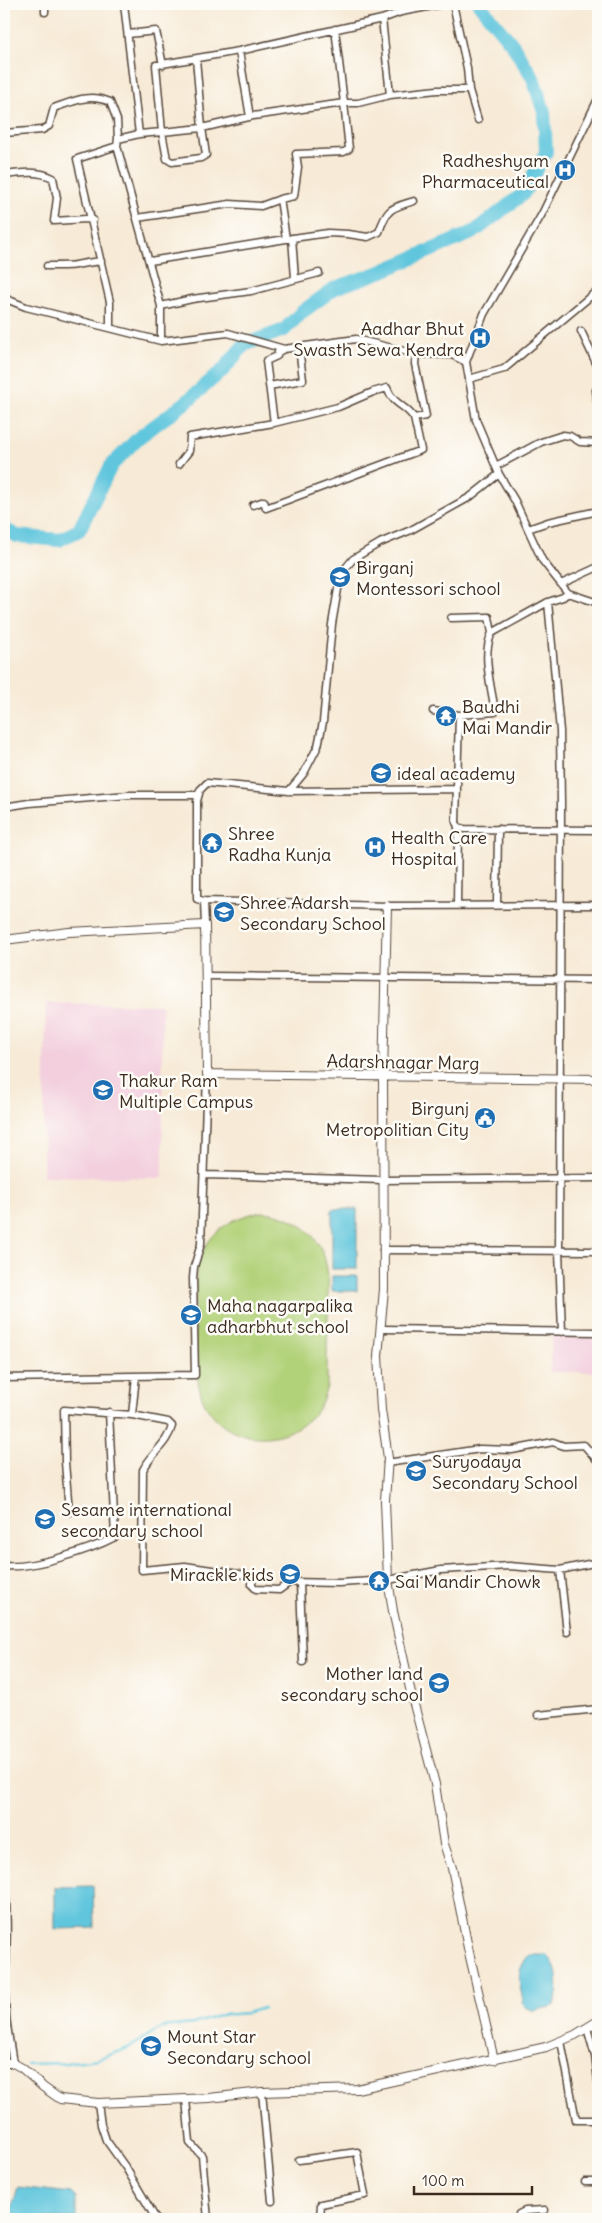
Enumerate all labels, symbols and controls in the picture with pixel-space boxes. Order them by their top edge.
place label: Radheshyam Pharmaceutical [422,149,549,193]
hospital icon: Radheshyam Pharmaceutical [553,158,577,182]
place label: Aadhar Bhut Swasth Sewa Kendra [294,317,464,361]
hospital icon: Aadhar Bhut Swasth Sewa Kendra [468,326,492,350]
place label: Birganj Montessori school [356,556,501,600]
school or university icon: Birganj Montessori school [328,565,352,589]
place label: Baudhi Mai Mandir [462,695,553,739]
temple icon: Baudhi Mai Mandir [434,704,458,728]
school or university icon: ideal academy [369,761,393,785]
place label: ideal academy [397,762,515,785]
place label: Shree Radha Kunja [228,822,331,866]
place label: Health Care Hospital [391,826,487,870]
temple icon: Shree Radha Kunja [200,831,224,855]
hospital icon: Health Care Hospital [363,835,387,859]
place label: Shree Adarsh Secondary School [240,891,386,935]
school or university icon: Shree Adarsh Secondary School [212,900,236,924]
street label: Adarshnagar Marg [326,1049,480,1075]
place label: Thakur Ram Multiple Campus [119,1069,253,1113]
school or university icon: Thakur Ram Multiple Campus [91,1078,115,1102]
place label: Birgunj Metropolitian City [326,1097,469,1141]
public building icon: Birgunj Metropolitian City [473,1106,497,1130]
place label: Maha nagarpalika adharbhut school [207,1294,353,1338]
school or university icon: Maha nagarpalika adharbhut school [179,1303,203,1327]
place label: Suryodaya Secondary School [432,1450,578,1494]
school or university icon: Suryodaya Secondary School [404,1459,428,1483]
place label: Sesame international secondary school [61,1498,232,1542]
school or university icon: Sesame international secondary school [33,1507,57,1531]
school or university icon: Mirackle kids [278,1562,302,1586]
place label: Mirackle kids [170,1563,274,1586]
temple icon: Sai Mandir Chowk [367,1569,391,1593]
place label: Sai Mandir Chowk [395,1570,541,1593]
place label: Mother land secondary school [281,1662,423,1706]
school or university icon: Mother land secondary school [427,1671,451,1695]
place label: Mount Star Secondary school [167,2025,311,2069]
school or university icon: Mount Star Secondary school [139,2034,163,2058]
scale bar [414,2163,532,2195]
text: 100 m [422,2171,464,2190]

